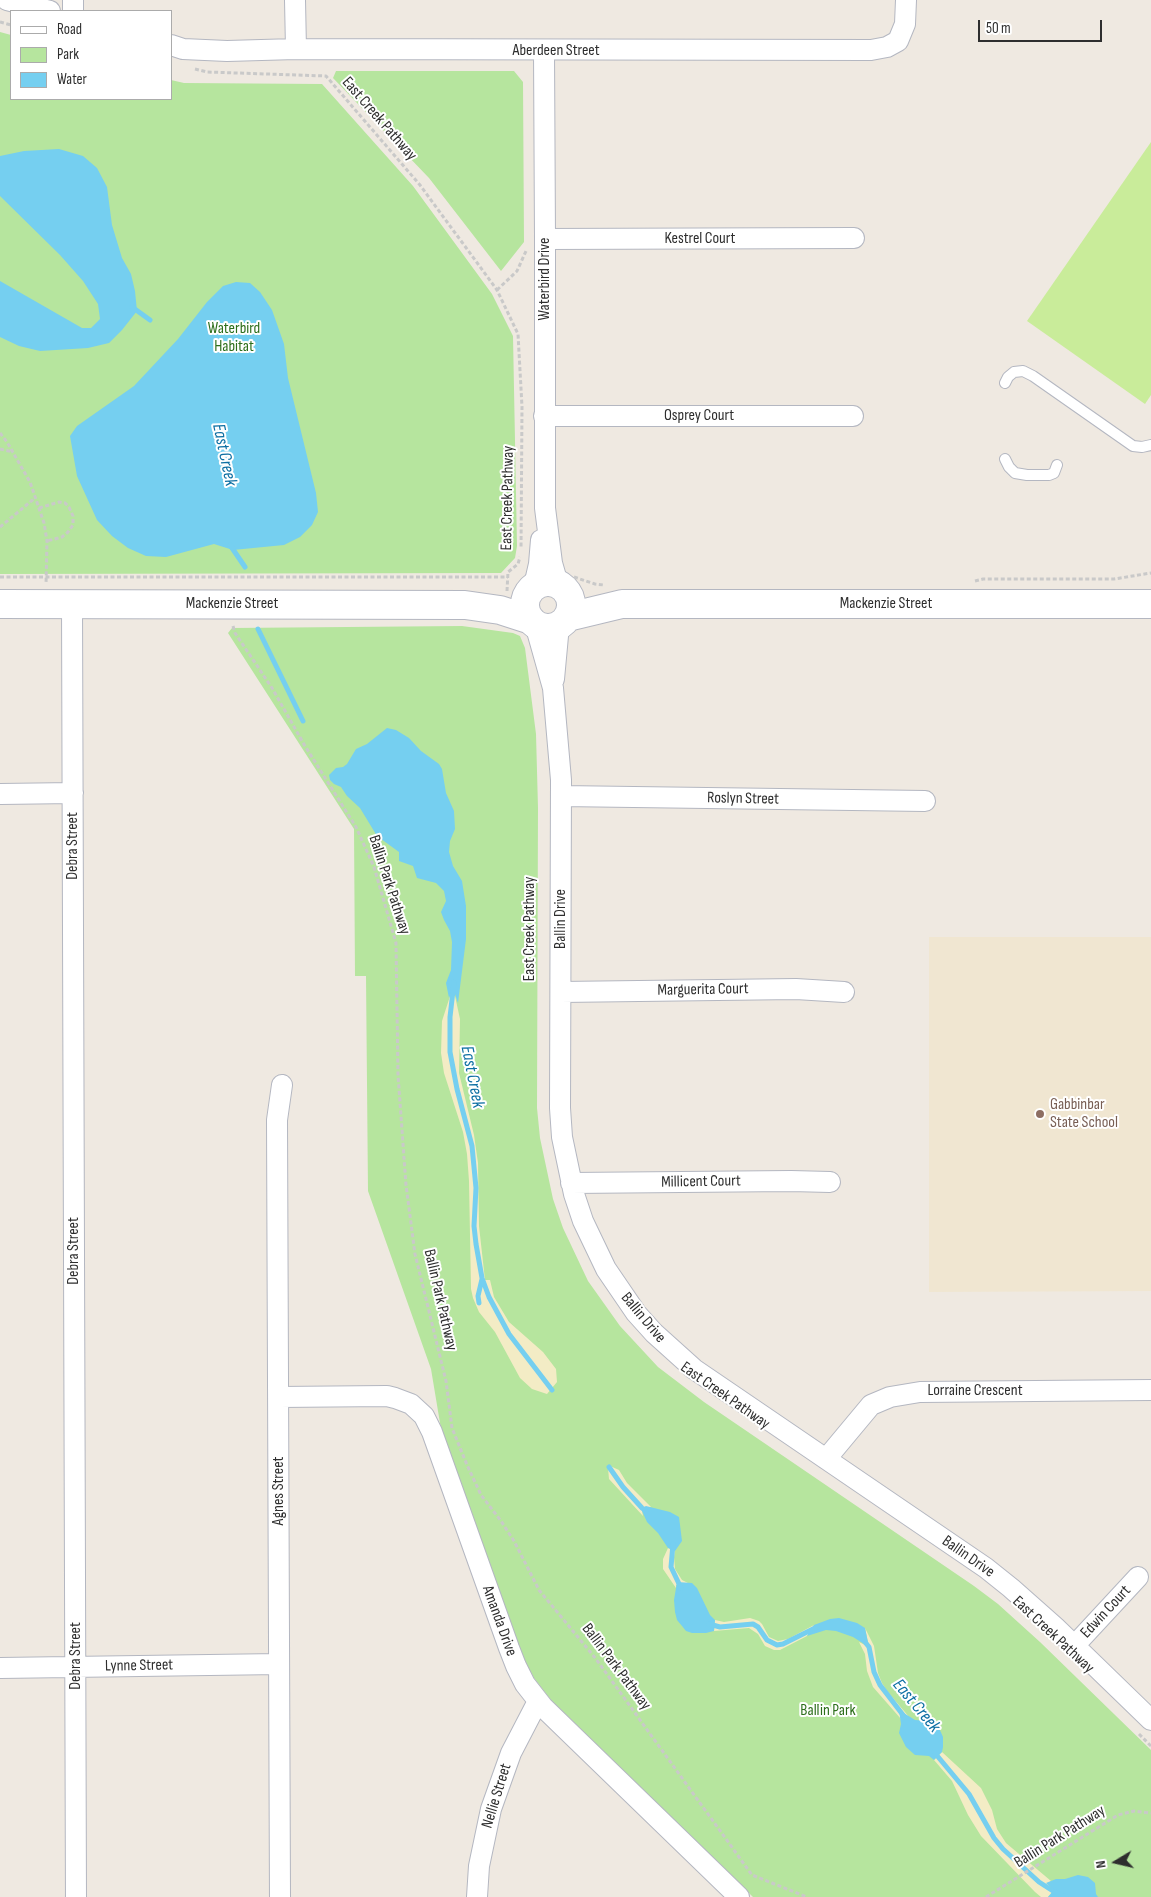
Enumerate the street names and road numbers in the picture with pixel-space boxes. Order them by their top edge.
street label: Aberdeen Street [512,41,600,61]
street label: East Creek Pathway [337,73,421,165]
street label: Kestrel Court [665,229,735,249]
street label: Waterbird Drive [535,237,555,321]
street label: Osprey Court [664,406,734,426]
street label: East Creek Pathway [497,446,519,550]
street label: Mackenzie Street [186,594,278,614]
street label: Mackenzie Street [840,594,932,614]
street label: Roslyn Street [707,789,779,809]
street label: Debra Street [63,812,83,880]
street label: Ballin Park Pathway [364,833,414,937]
street label: East Creek Pathway [520,877,540,981]
street label: Ballin Drive [551,889,571,949]
street label: Marguerita Court [657,980,749,1000]
street label: Millicent Court [661,1172,741,1192]
street label: Debra Street [64,1217,84,1285]
street label: Ballin Park Pathway [419,1247,461,1353]
street label: Ballin Drive [616,1289,670,1347]
street label: East Creek Pathway [677,1358,773,1434]
street label: Lorraine Crescent [927,1381,1023,1401]
street label: Agnes Street [269,1457,289,1525]
street label: Ballin Drive [938,1532,998,1582]
street label: Edwin Court [1077,1582,1135,1642]
street label: Amanda Drive [477,1583,521,1659]
street label: East Creek Pathway [1008,1592,1098,1678]
street label: Ballin Park Pathway [577,1620,655,1714]
street label: Debra Street [66,1622,86,1690]
street label: Lynne Street [105,1656,173,1676]
street label: Nellie Street [478,1761,516,1831]
street label: Ballin Park Pathway [1011,1801,1109,1873]

